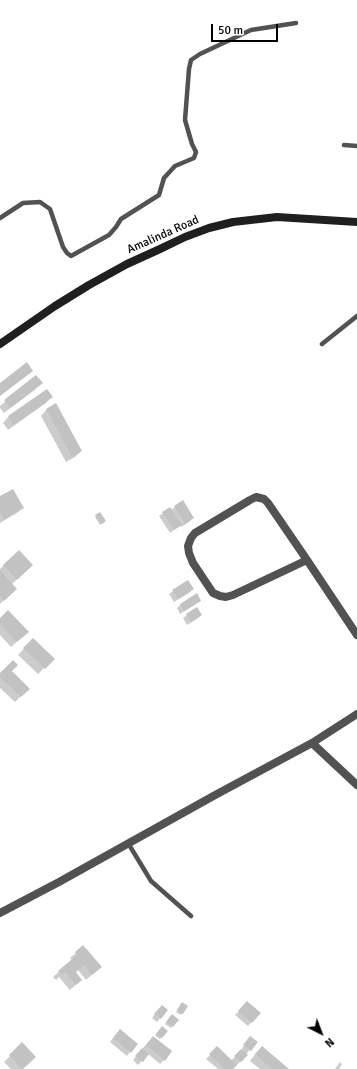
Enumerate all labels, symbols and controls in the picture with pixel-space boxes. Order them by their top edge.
scale bar [213,16,280,42]
text: 50 m [218,23,243,38]
street label: Amalinda Road [125,213,201,257]
north arrow [301,1013,341,1053]
text: N [322,1035,337,1050]

